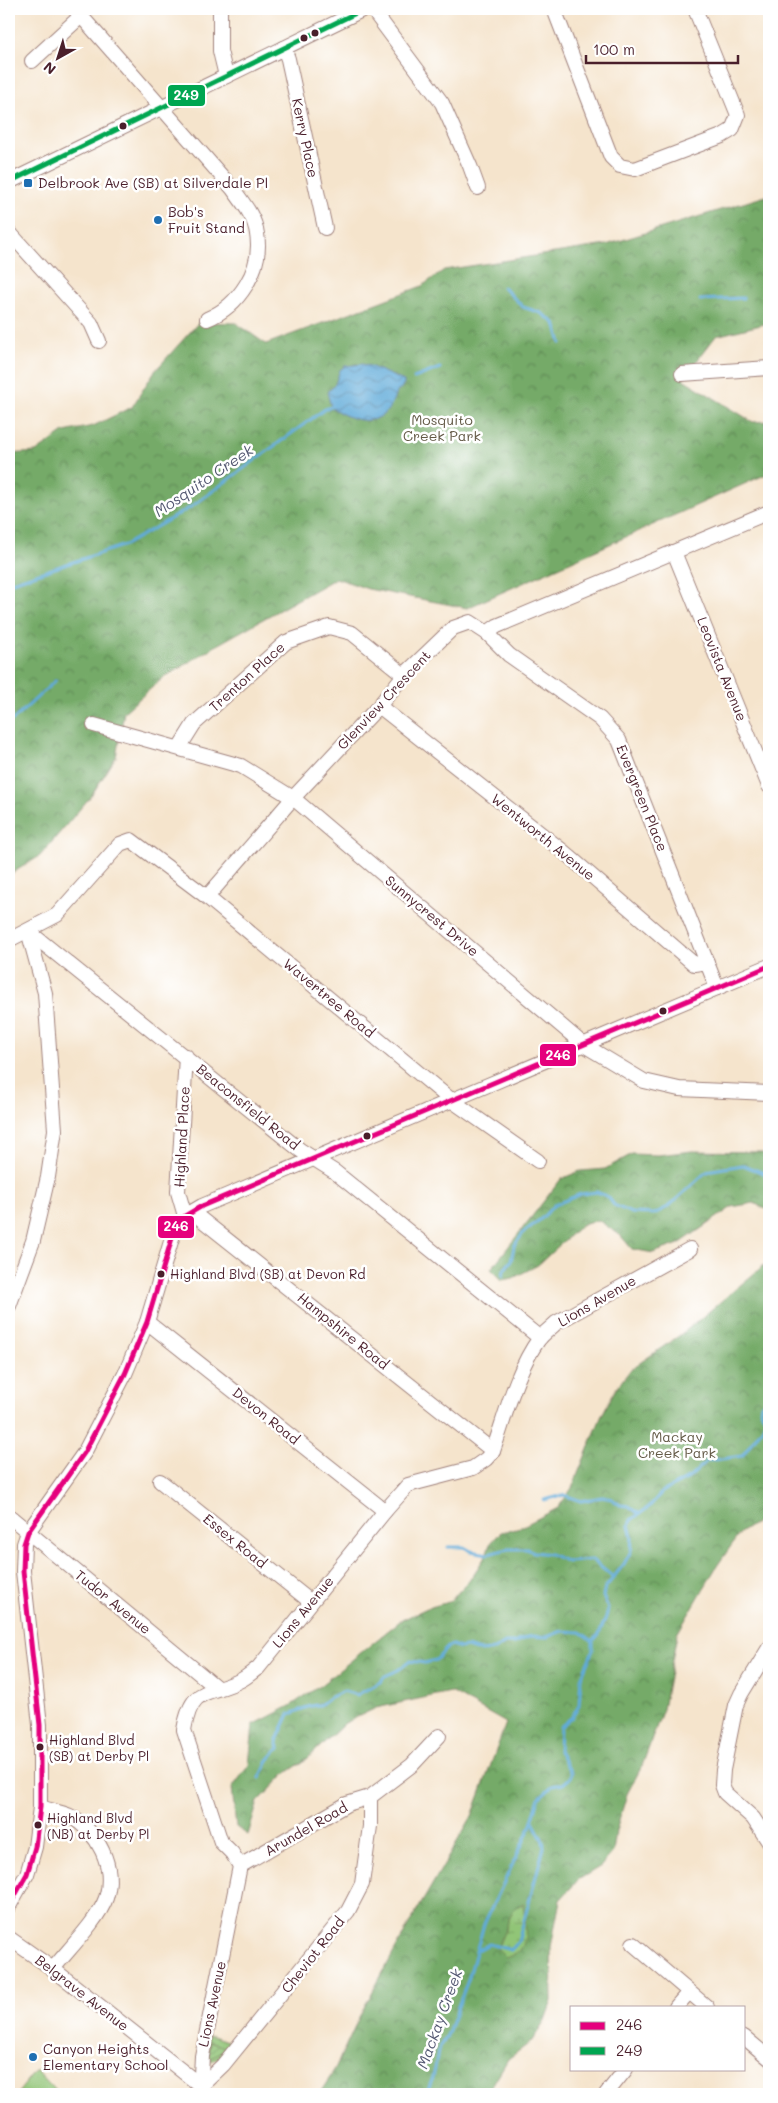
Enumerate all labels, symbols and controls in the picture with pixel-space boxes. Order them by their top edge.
unlabelled marker [310,28,320,38]
north arrow [32,32,82,82]
scale bar [586,32,738,64]
unlabelled marker [299,33,309,43]
text: 100 m [593,39,635,59]
text: N [39,58,60,79]
line badge: 249 [167,84,206,107]
text: 249 [173,85,199,104]
street label: Kerry Place [288,96,323,179]
unlabelled marker [118,121,128,131]
place label: Delbrook Ave (SB) at Silverdale Pl [38,173,268,192]
marker: Delbrook Ave (SB) at Silverdale Pl [22,177,34,189]
place label: Bob's Fruit Stand [168,202,245,237]
marker: Bob's Fruit Stand [152,214,164,226]
park label: Mosquito Creek Park [403,410,481,445]
water label: Mosquito Creek [150,439,258,521]
street label: Leovista Avenue [693,614,752,724]
street label: Trenton Place [205,638,289,716]
street label: Glenview Crescent [333,646,435,753]
street label: Evergreen Place [612,742,673,854]
street label: Wentworth Avenue [488,789,599,884]
street label: Sunnycrest Drive [382,871,483,960]
street label: Wavertree Road [280,954,379,1042]
unlabelled marker [658,1006,668,1016]
line badge: 246 [539,1043,577,1067]
text: 246 [545,1045,571,1064]
street label: Beaconsfield Road [193,1059,304,1154]
street label: Highland Place [169,1086,194,1188]
unlabelled marker [362,1131,372,1141]
line badge: 246 [157,1215,195,1239]
text: 246 [163,1216,189,1235]
place label: Highland Blvd (SB) at Devon Rd [170,1265,366,1282]
marker: Highland Blvd (SB) at Devon Rd [156,1269,166,1279]
street label: Lions Avenue [554,1270,639,1331]
street label: Hampshire Road [294,1288,393,1373]
street label: Devon Road [229,1383,304,1449]
park label: Mackay Creek Park [638,1427,716,1462]
street label: Essex Road [200,1509,271,1572]
street label: Tudor Avenue [71,1565,155,1638]
street label: Lions Avenue [268,1572,338,1652]
place label: Highland Blvd (SB) at Derby Pl [49,1731,149,1764]
marker: Highland Blvd (SB) at Derby Pl [35,1742,45,1752]
street label: Arundel Road [261,1797,351,1860]
place label: Highland Blvd (NB) at Derby Pl [47,1809,150,1842]
marker: Highland Blvd (NB) at Derby Pl [33,1820,43,1830]
street label: Cheviot Road [277,1912,349,1997]
street label: Belgrave Avenue [32,1950,133,2035]
street label: Lions Avenue [193,1959,230,2049]
water label: Mackay Creek [412,1965,467,2071]
legend [570,2006,746,2070]
text: 246 [616,2014,642,2034]
place label: Canyon Heights Elementary School [43,2039,169,2074]
text: 249 [616,2040,642,2060]
marker: Canyon Heights Elementary School [27,2051,39,2063]

